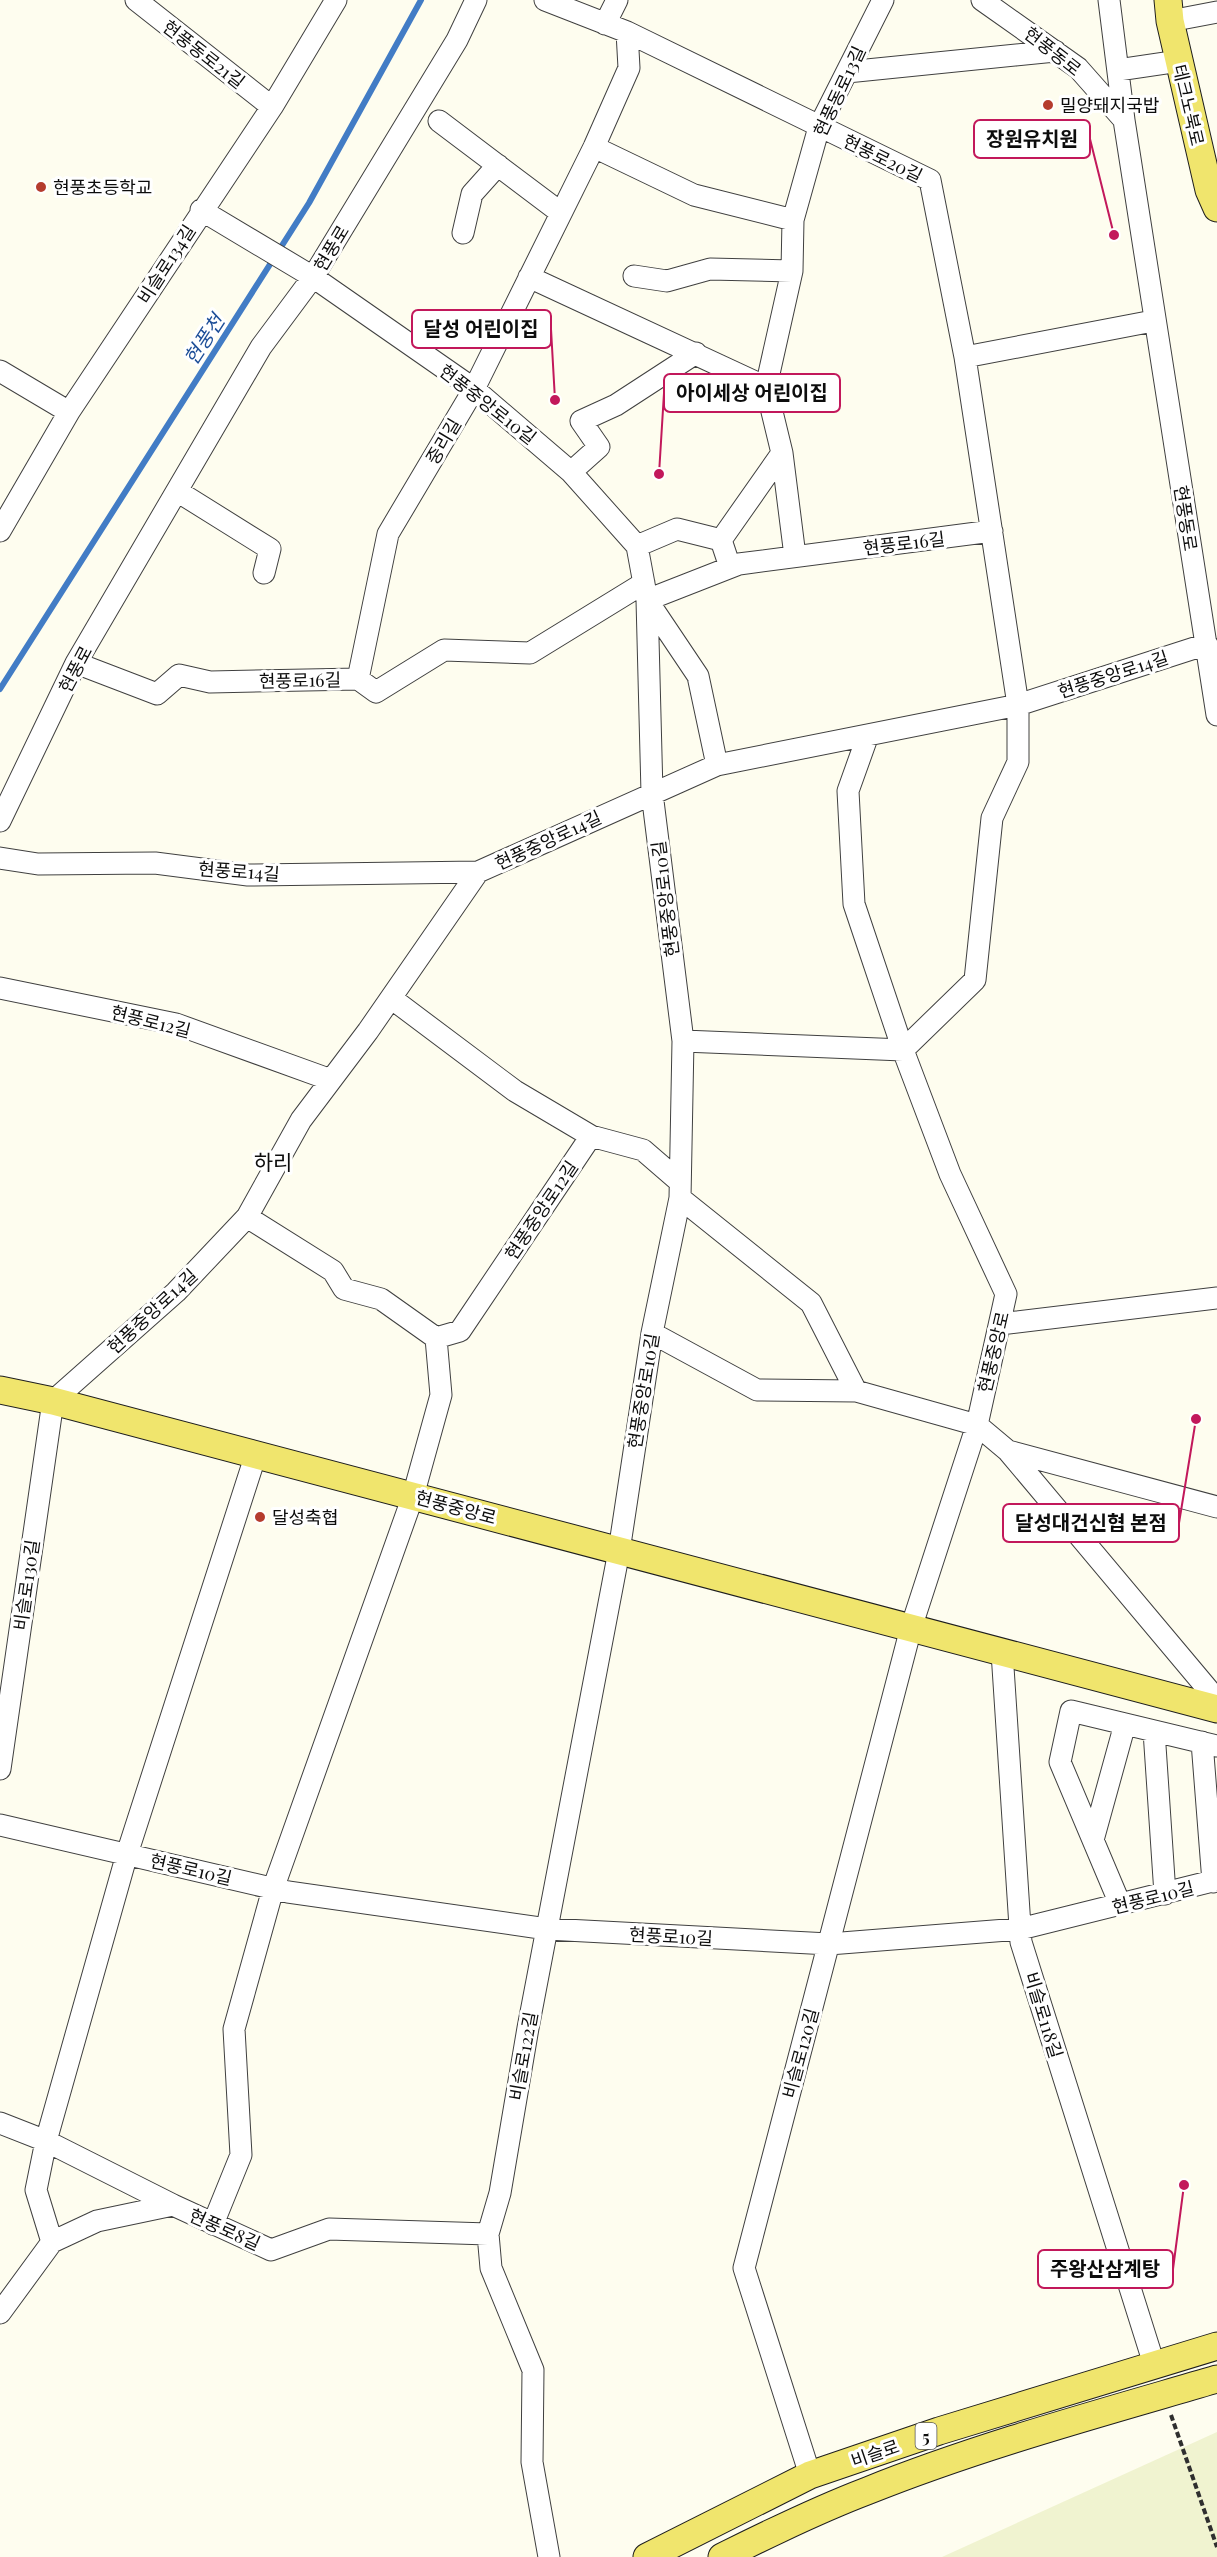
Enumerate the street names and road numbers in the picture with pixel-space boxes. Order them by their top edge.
street label: 현풍동로21길 [158,14,250,94]
street label: 현풍동로 [1020,21,1086,81]
street label: 현풍동로13길 [808,42,870,140]
street label: 테크노북로 [1168,62,1210,148]
street label: 현풍로20길 [839,128,927,188]
street label: 비슬로134길 [132,220,200,308]
street label: 현풍로 [308,221,354,275]
street label: 현풍중앙로10길 [435,359,541,449]
street label: 중리길 [420,414,466,468]
street label: 현풍동로 [1169,483,1203,553]
street label: 현풍로16길 [862,526,946,560]
street label: 현풍로 [53,641,97,697]
street label: 현풍중앙로14길 [1055,645,1171,703]
street label: 현풍로16길 [259,667,341,693]
street label: 현풍중앙로14길 [491,805,605,875]
street label: 현풍중앙로10길 [646,840,684,958]
street label: 현풍로14길 [197,856,281,886]
street label: 현풍로12길 [109,999,193,1043]
street label: 현풍중앙로12길 [499,1156,583,1264]
street label: 현풍중앙로14길 [102,1263,202,1359]
street label: 현풍중앙로 [972,1309,1014,1395]
street label: 현풍중앙로10길 [622,1331,664,1451]
street label: 현풍중앙로 [413,1485,499,1529]
street label: 비슬로130길 [8,1538,44,1632]
street label: 현풍로10길 [148,1848,234,1890]
street label: 현풍로10길 [1109,1875,1197,1919]
street label: 현풍로10길 [629,1922,713,1950]
street label: 비슬로118길 [1020,1969,1068,2061]
street label: 비슬로120길 [776,2005,824,2101]
street label: 비슬로122길 [503,2010,543,2102]
street label: 현풍로8길 [186,2203,264,2255]
road number: 5 [916,2423,936,2449]
street label: 비슬로 [848,2434,902,2472]

